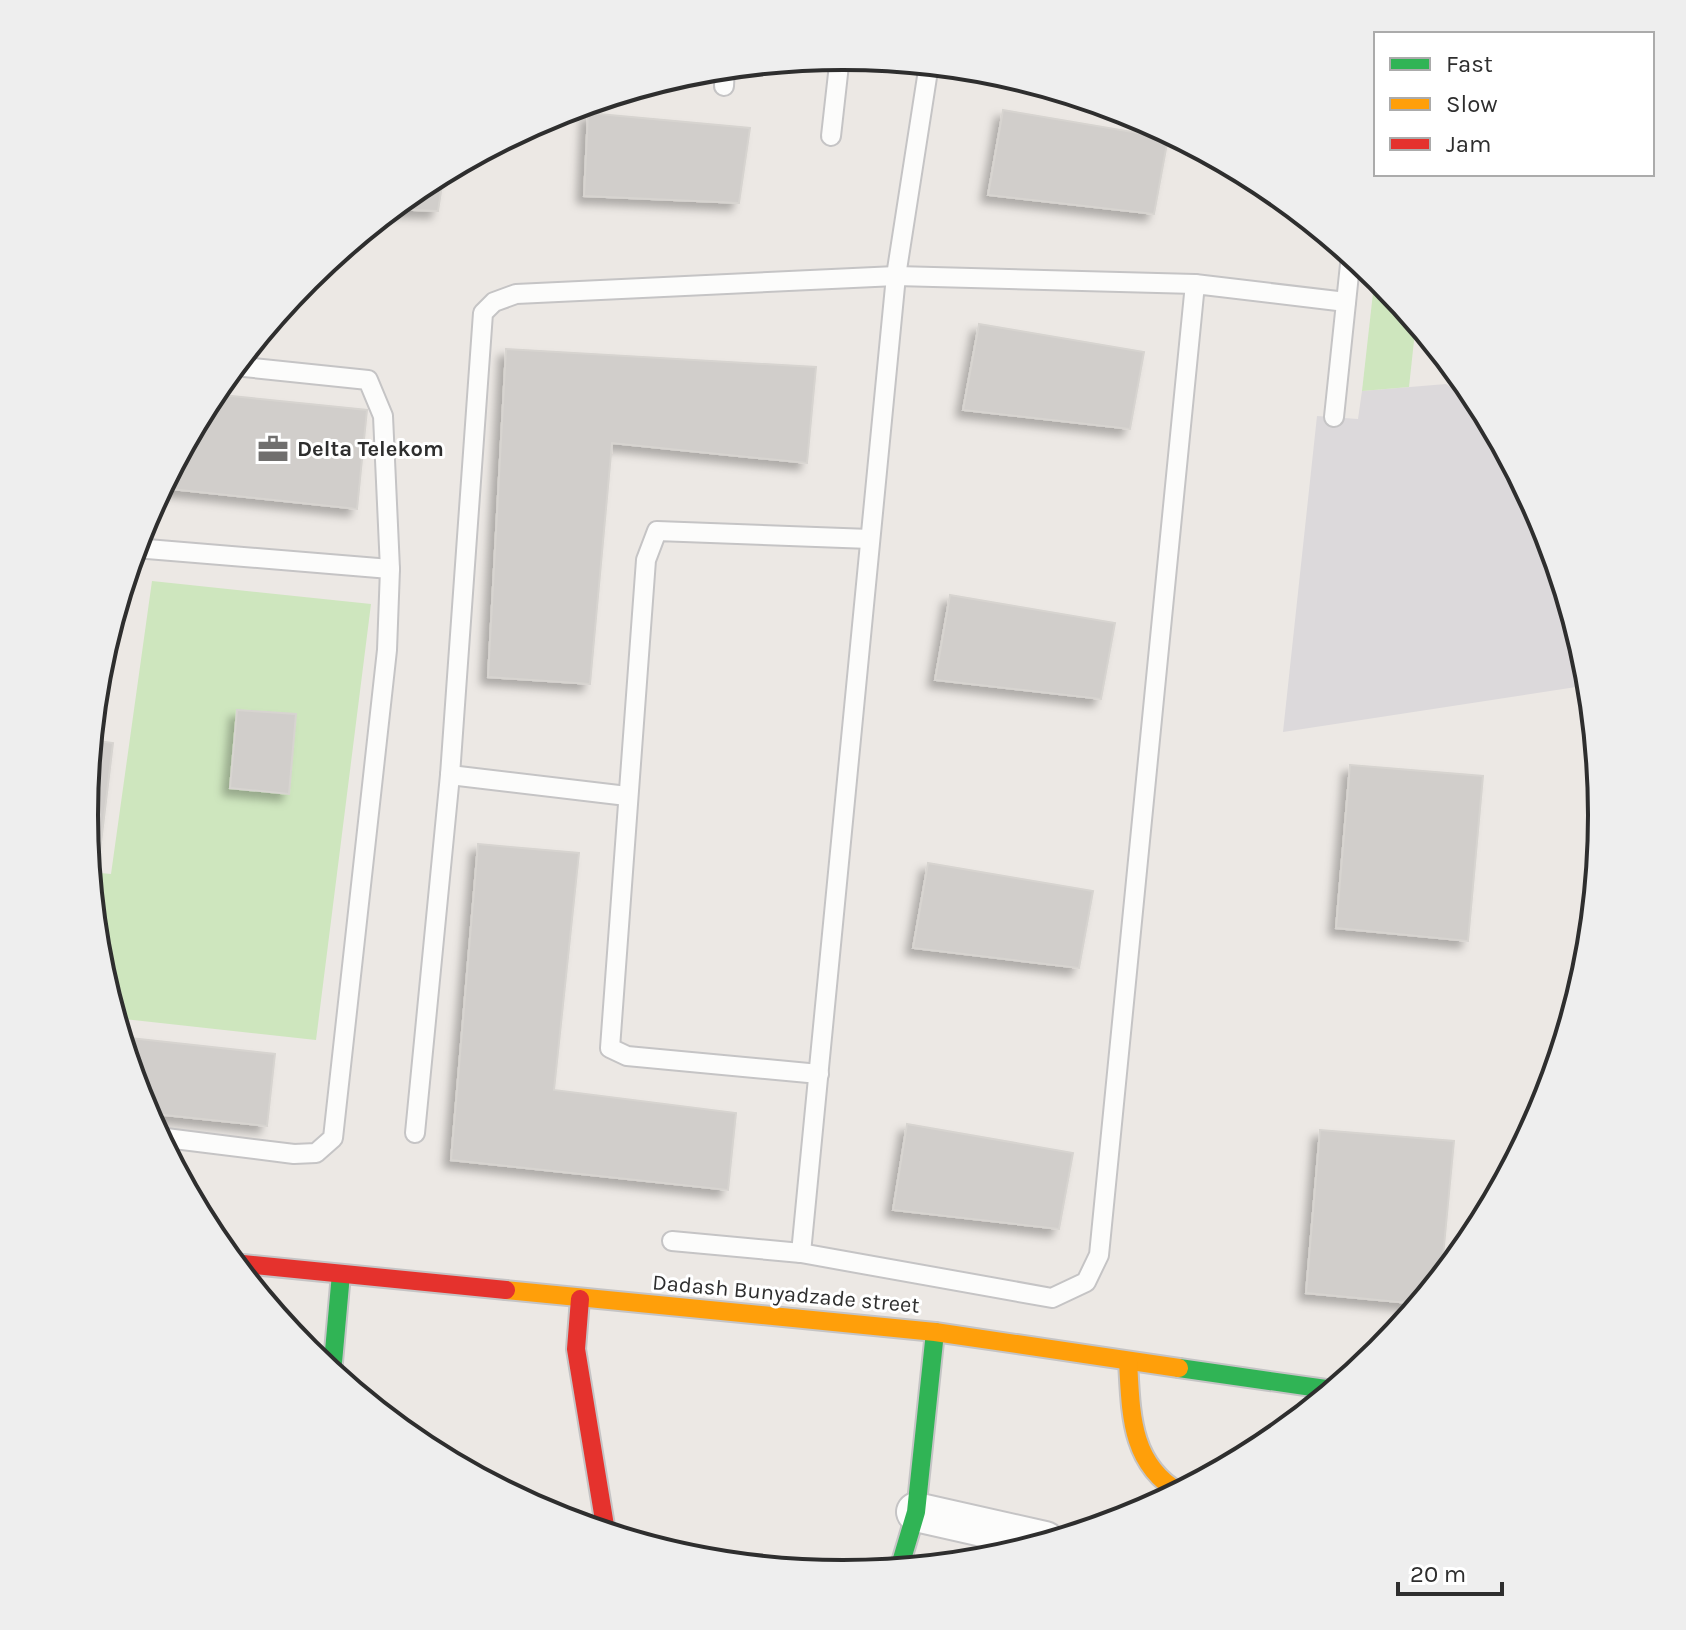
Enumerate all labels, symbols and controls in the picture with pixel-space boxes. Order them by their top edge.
legend [1374,32,1654,176]
text: Fast [1446,50,1493,78]
text: Slow [1446,90,1498,118]
text: Jam [1446,130,1491,158]
office icon: Delta Telekom [256,432,290,466]
place label: Delta Telekom [297,436,444,462]
street label: Dadash Bunyadzade street [651,1269,921,1319]
scale bar [1398,1546,1502,1596]
text: 20 m [1410,1560,1466,1588]

